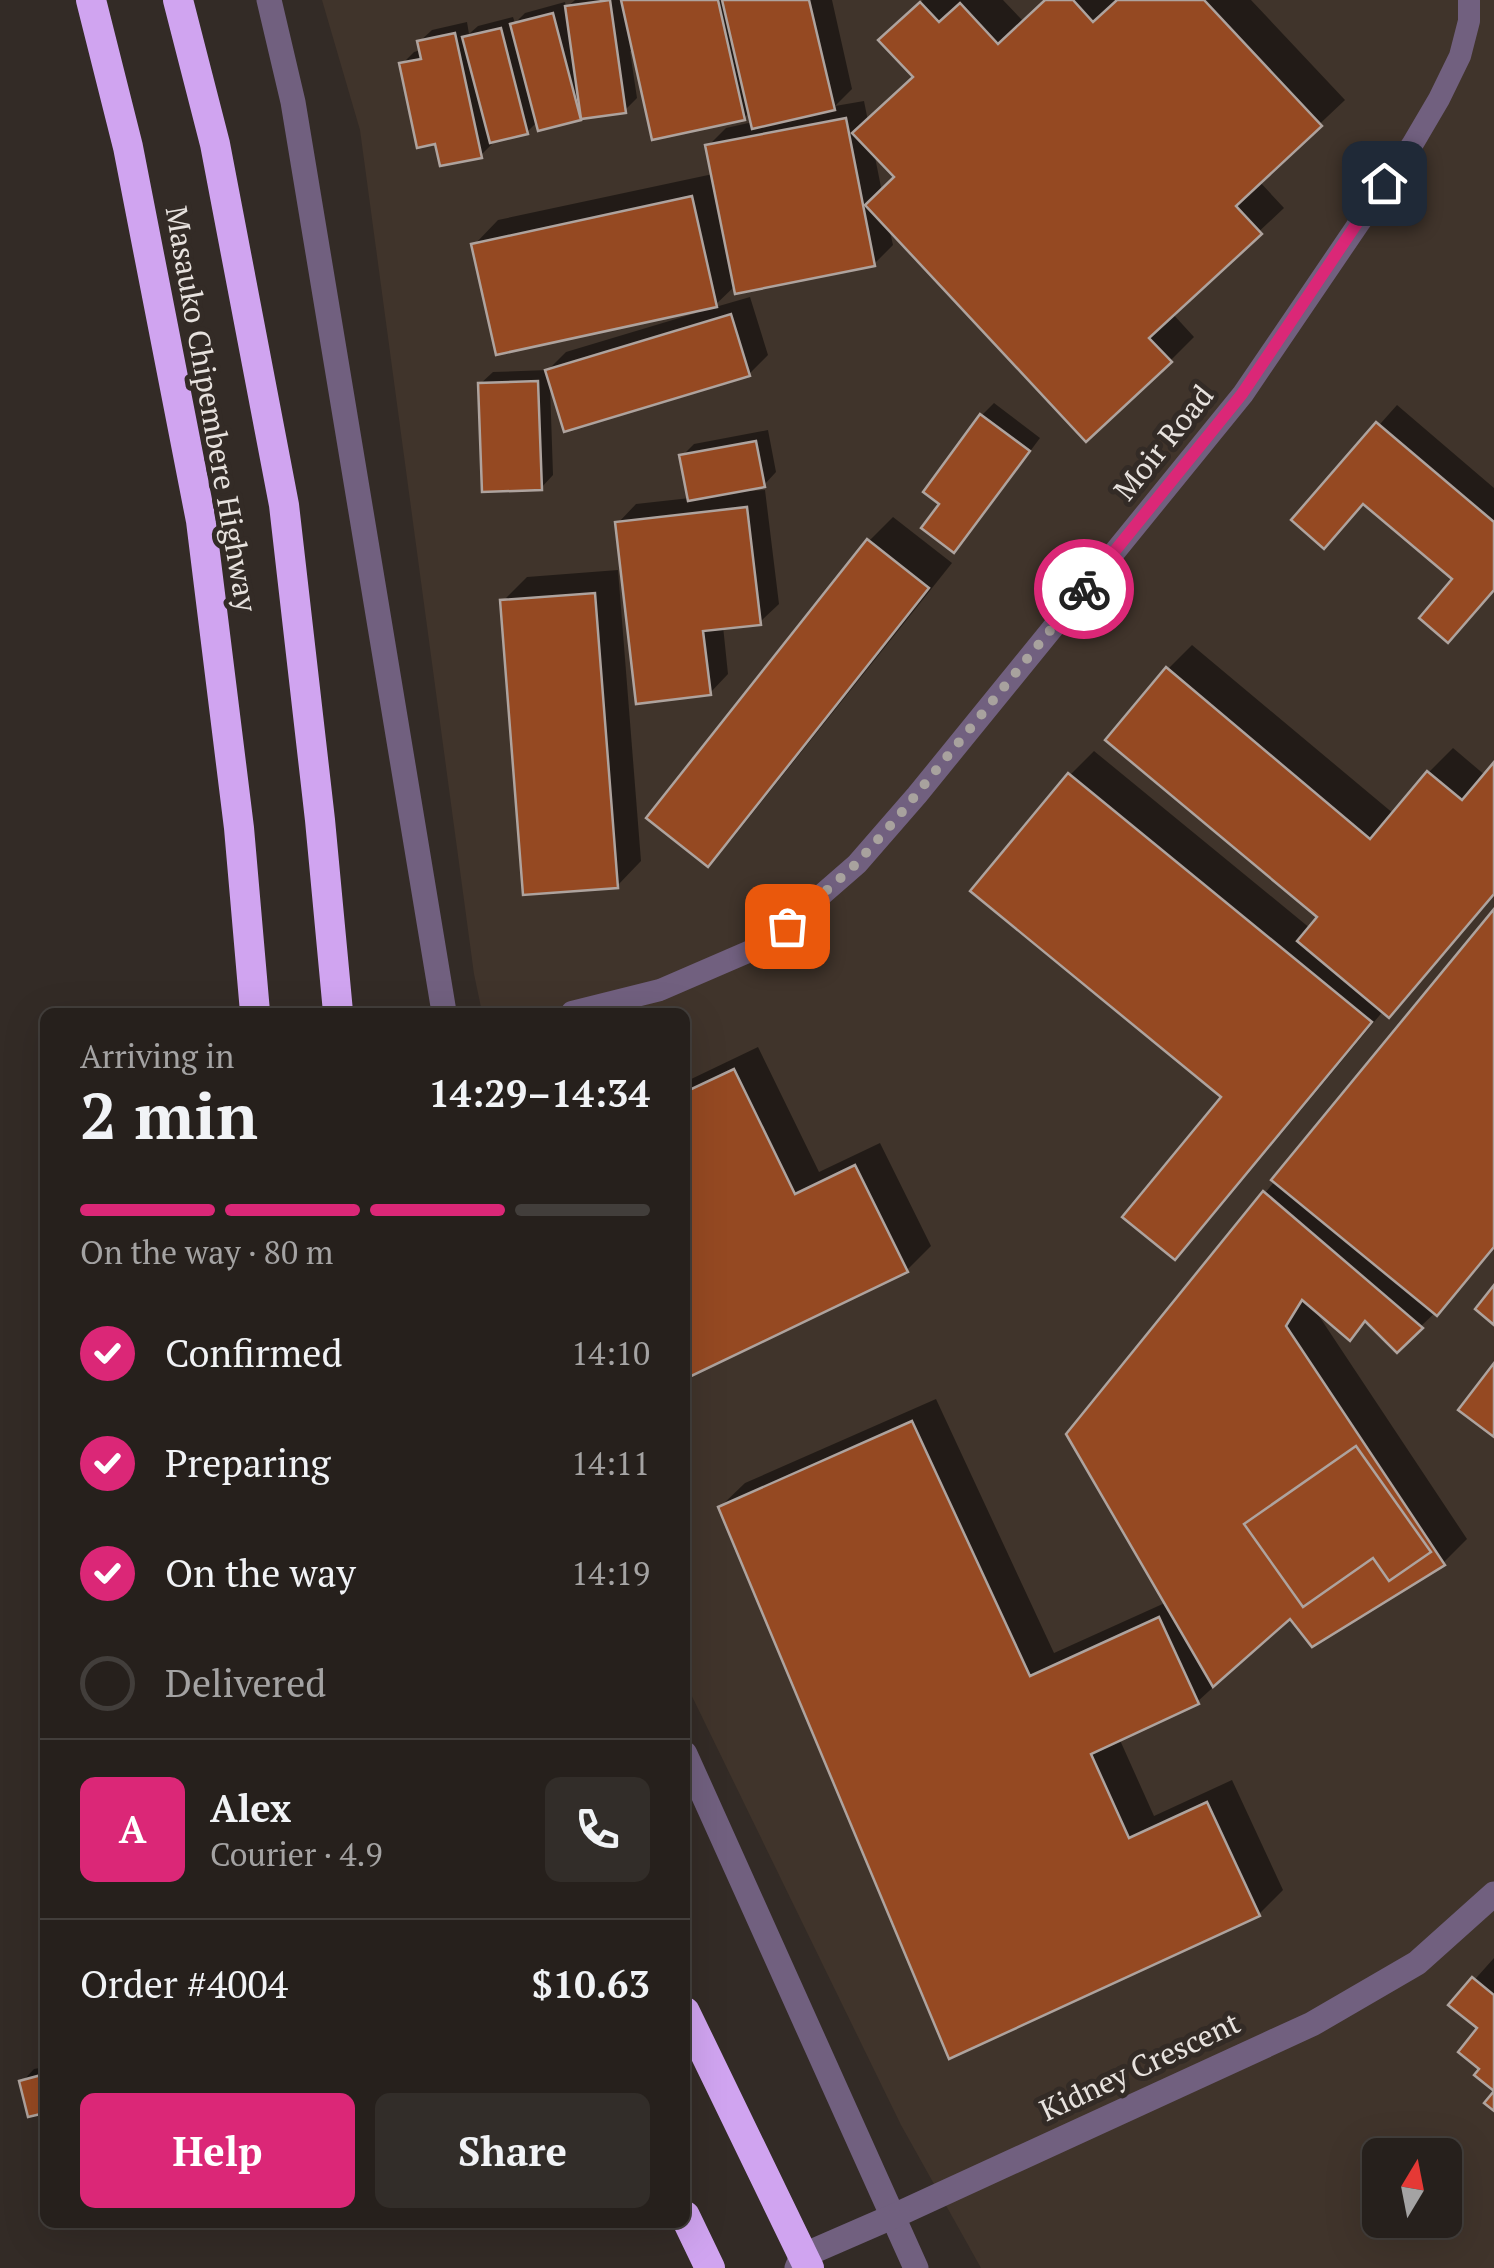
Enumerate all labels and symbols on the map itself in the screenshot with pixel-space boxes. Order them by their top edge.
pin [1342,141,1427,226]
street label: Masauko Chipembere Highway [157,203,268,616]
street label: Moir Road [1104,376,1222,508]
courier [1034,539,1134,639]
pin [745,884,830,969]
street label: Kidney Crescent [1033,2002,1246,2130]
north arrow [1362,2138,1462,2238]

